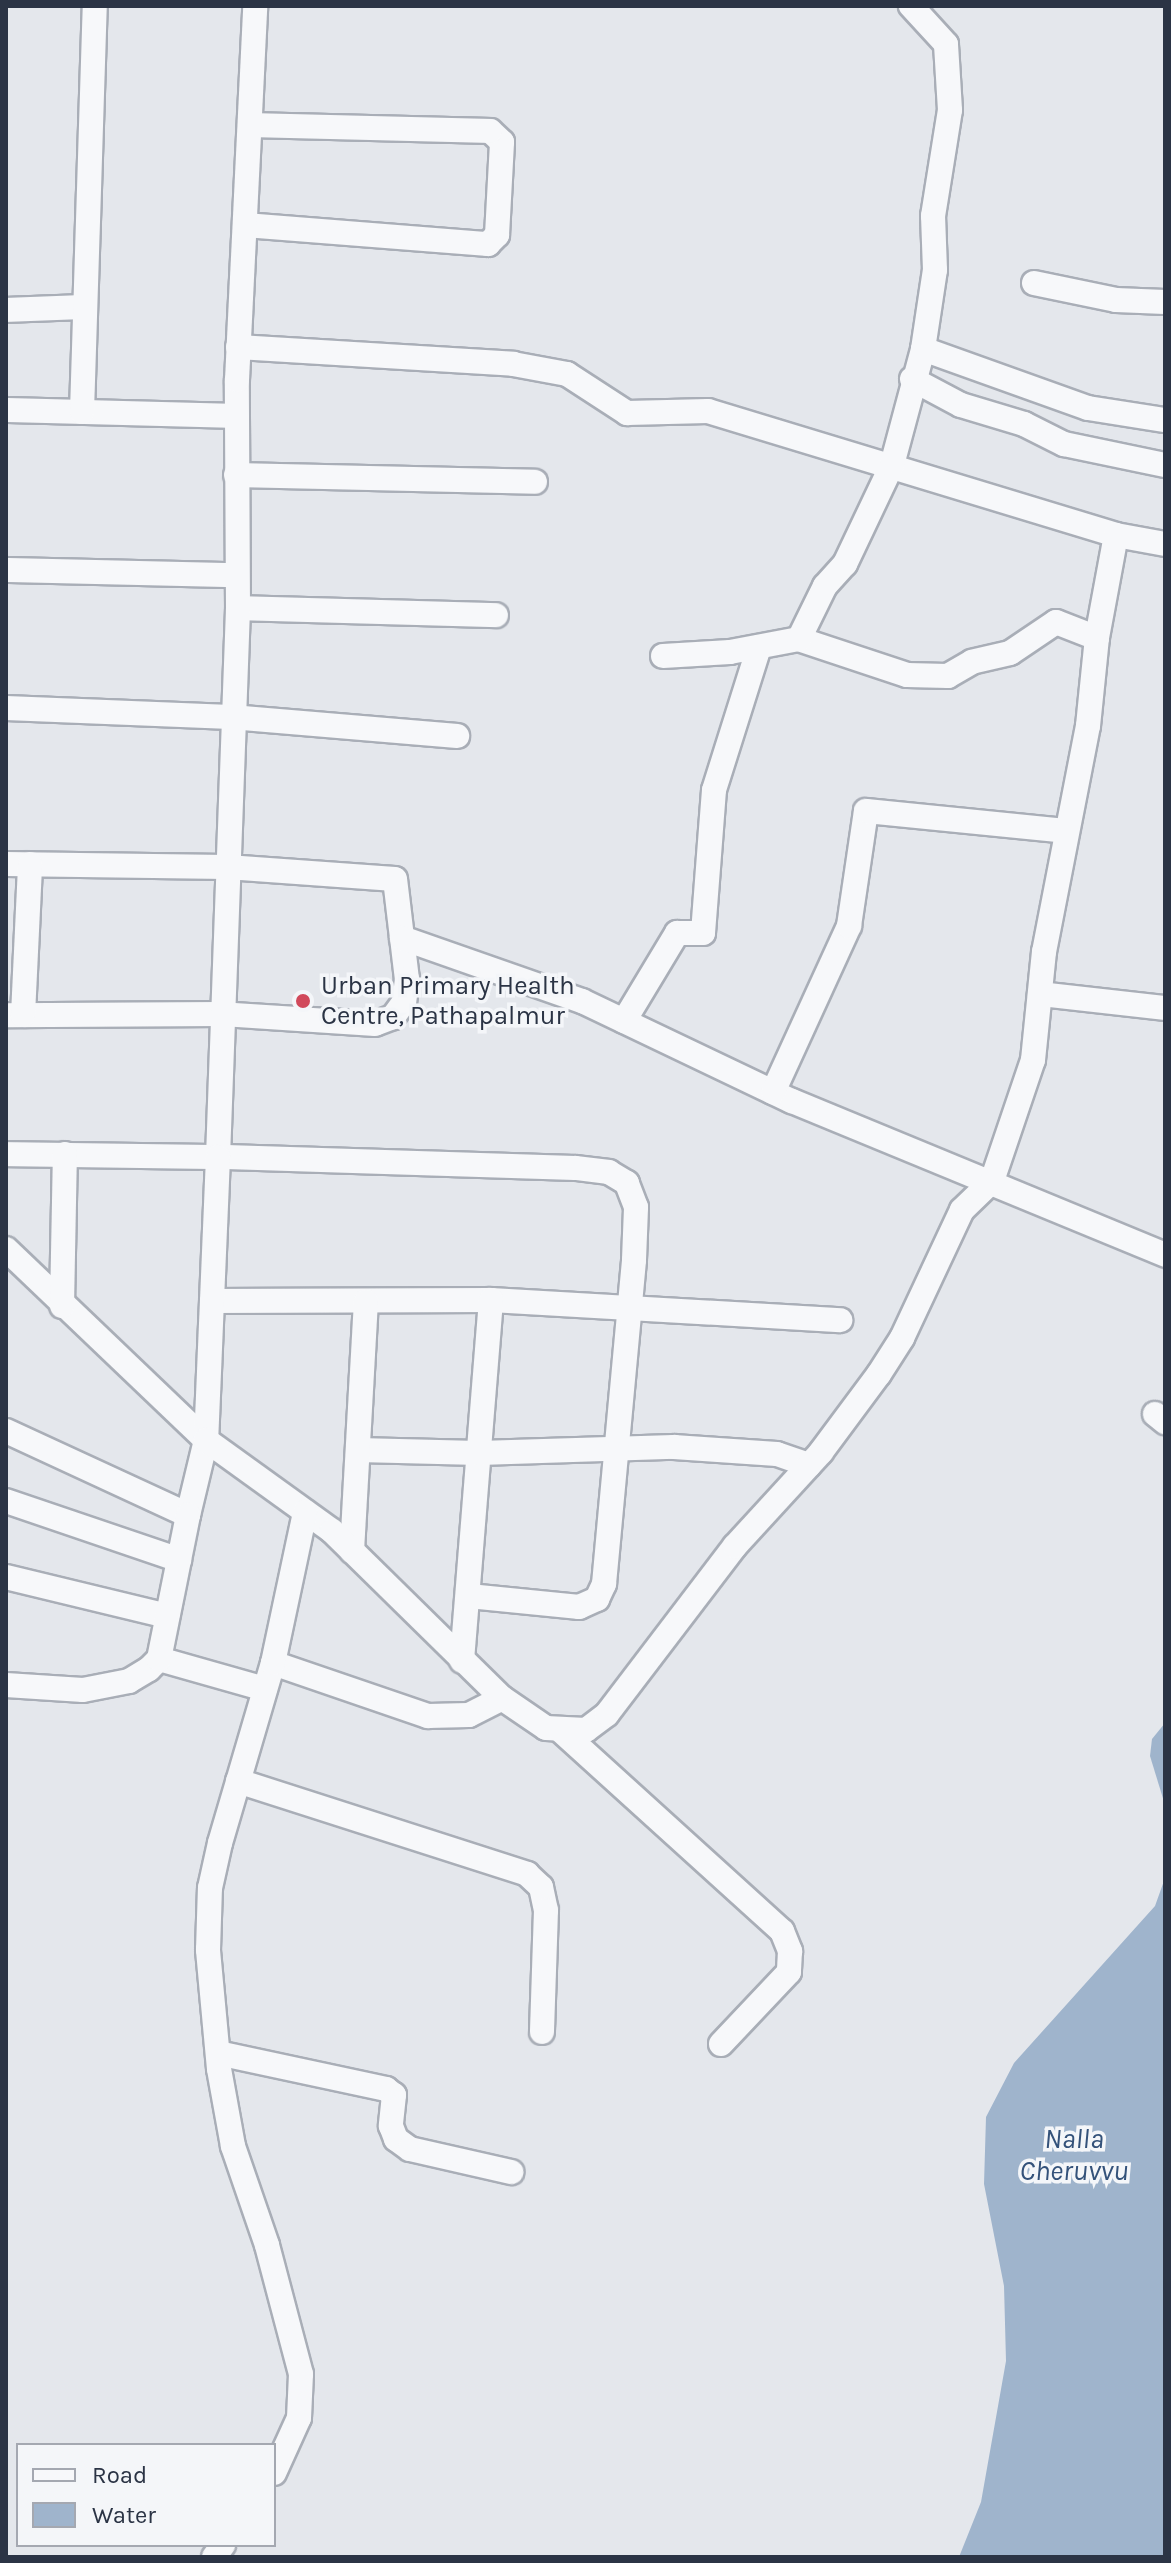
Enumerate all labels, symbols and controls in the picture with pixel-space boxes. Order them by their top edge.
place label: Urban Primary Health Centre, Pathapalmur [321,970,575,1032]
marker: Urban Primary Health Centre, Pathapalmur [292,990,314,1012]
water label: Nalla Cheruvvu [1019,2122,1129,2188]
legend [16,2443,276,2547]
text: Road [92,2461,147,2489]
text: Water [92,2501,156,2529]

